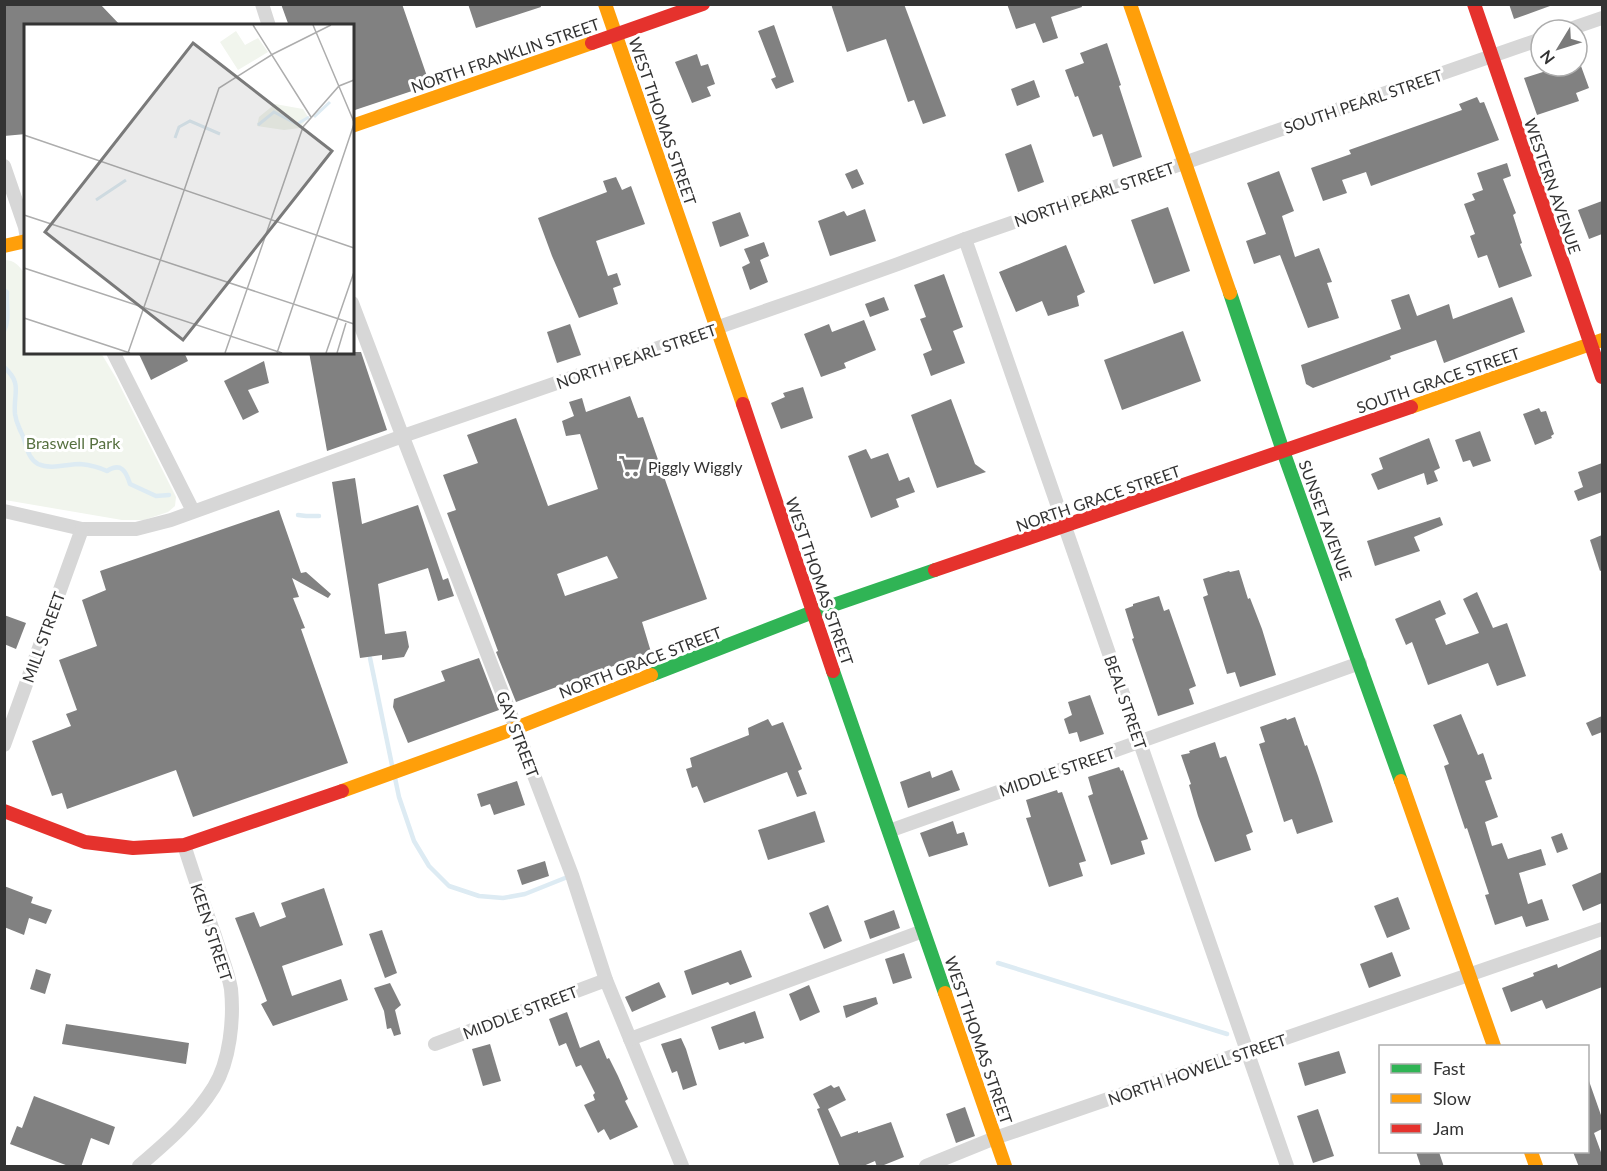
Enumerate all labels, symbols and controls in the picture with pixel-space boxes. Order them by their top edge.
street label: NORTH FRANKLIN STREET [408,14,602,96]
north arrow [1529,18,1589,78]
inset map [24,24,354,354]
street label: WEST THOMAS STREET [625,35,701,208]
text: N [1536,47,1558,68]
street label: SOUTH PEARL STREET [1281,65,1445,137]
street label: WESTERN AVENUE [1521,116,1585,256]
street label: NORTH PEARL STREET [1011,157,1177,230]
street label: NORTH PEARL STREET [553,319,719,392]
street label: SOUTH GRACE STREET [1354,343,1523,417]
park label: Braswell Park [26,433,121,452]
supermarket icon: Piggly Wiggly [617,453,643,479]
place label: Piggly Wiggly [648,457,743,476]
street label: SUNSET AVENUE [1295,457,1357,583]
street label: NORTH GRACE STREET [1013,461,1183,535]
street label: WEST THOMAS STREET [782,495,858,668]
street label: MILL STREET [18,588,68,685]
street label: NORTH GRACE STREET [556,622,725,702]
street label: BEAL STREET [1101,652,1151,752]
street label: GAY STREET [493,688,543,780]
street label: MIDDLE STREET [997,742,1118,800]
street label: KEEN STREET [187,881,237,984]
street label: WEST THOMAS STREET [941,954,1017,1127]
street label: MIDDLE STREET [460,981,581,1043]
street label: NORTH HOWELL STREET [1105,1029,1289,1108]
legend [1379,1045,1589,1153]
text: Fast [1433,1057,1466,1079]
text: Slow [1433,1087,1471,1109]
text: Jam [1433,1117,1464,1139]

